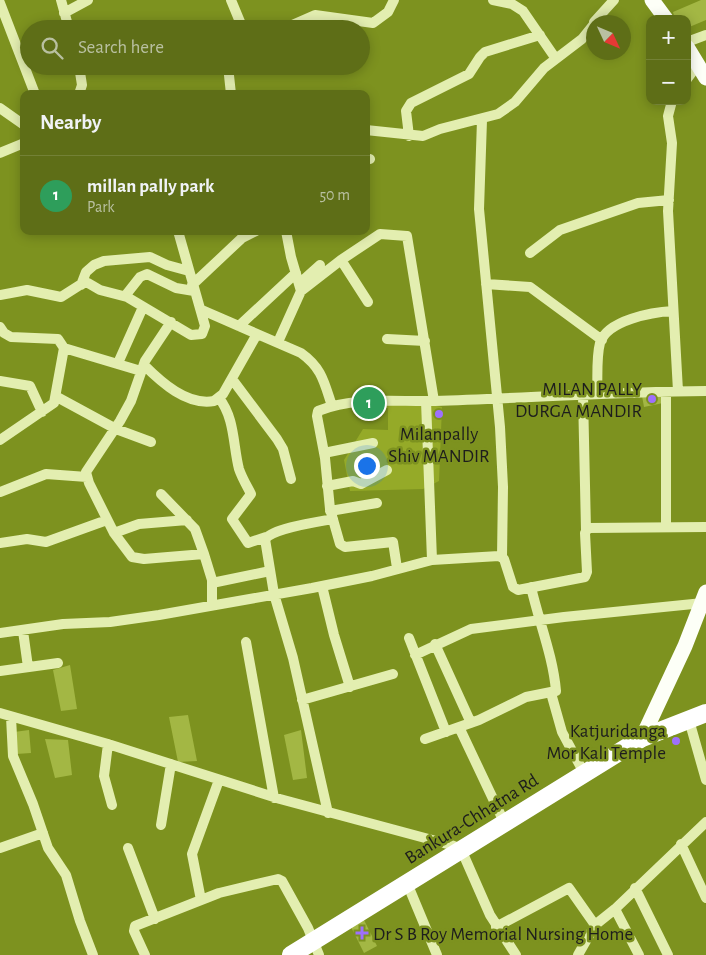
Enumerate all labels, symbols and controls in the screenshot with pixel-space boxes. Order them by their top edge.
north arrow [586,15,631,60]
map controls [646,15,691,105]
button: + [646,15,691,60]
search box [20,20,370,75]
icon: search [38,34,66,62]
text: Search here [78,38,164,57]
button: − [646,60,691,105]
text: Nearby [40,112,101,133]
text: millan pally park [87,177,214,196]
text: 1 [53,187,59,203]
text: 50 m [319,187,350,203]
text: Park [87,199,115,215]
place label: MILAN PALLY DURGA MANDIR [515,380,642,421]
pin: 1 [353,384,385,422]
marker: MILAN PALLY DURGA MANDIR [646,393,658,405]
marker: Milanpally Shiv MANDIR [433,408,445,420]
place label: Milanpally Shiv MANDIR [388,425,490,466]
your location [354,453,380,479]
place label: Katjuridanga Mor Kali Temple [546,722,666,763]
marker: Katjuridanga Mor Kali Temple [670,735,682,747]
street label: Bankura-Chhatna Rd [402,771,542,868]
place label: Dr S B Roy Memorial Nursing Home [373,925,633,944]
marker: Dr S B Roy Memorial Nursing Home [355,926,369,940]

